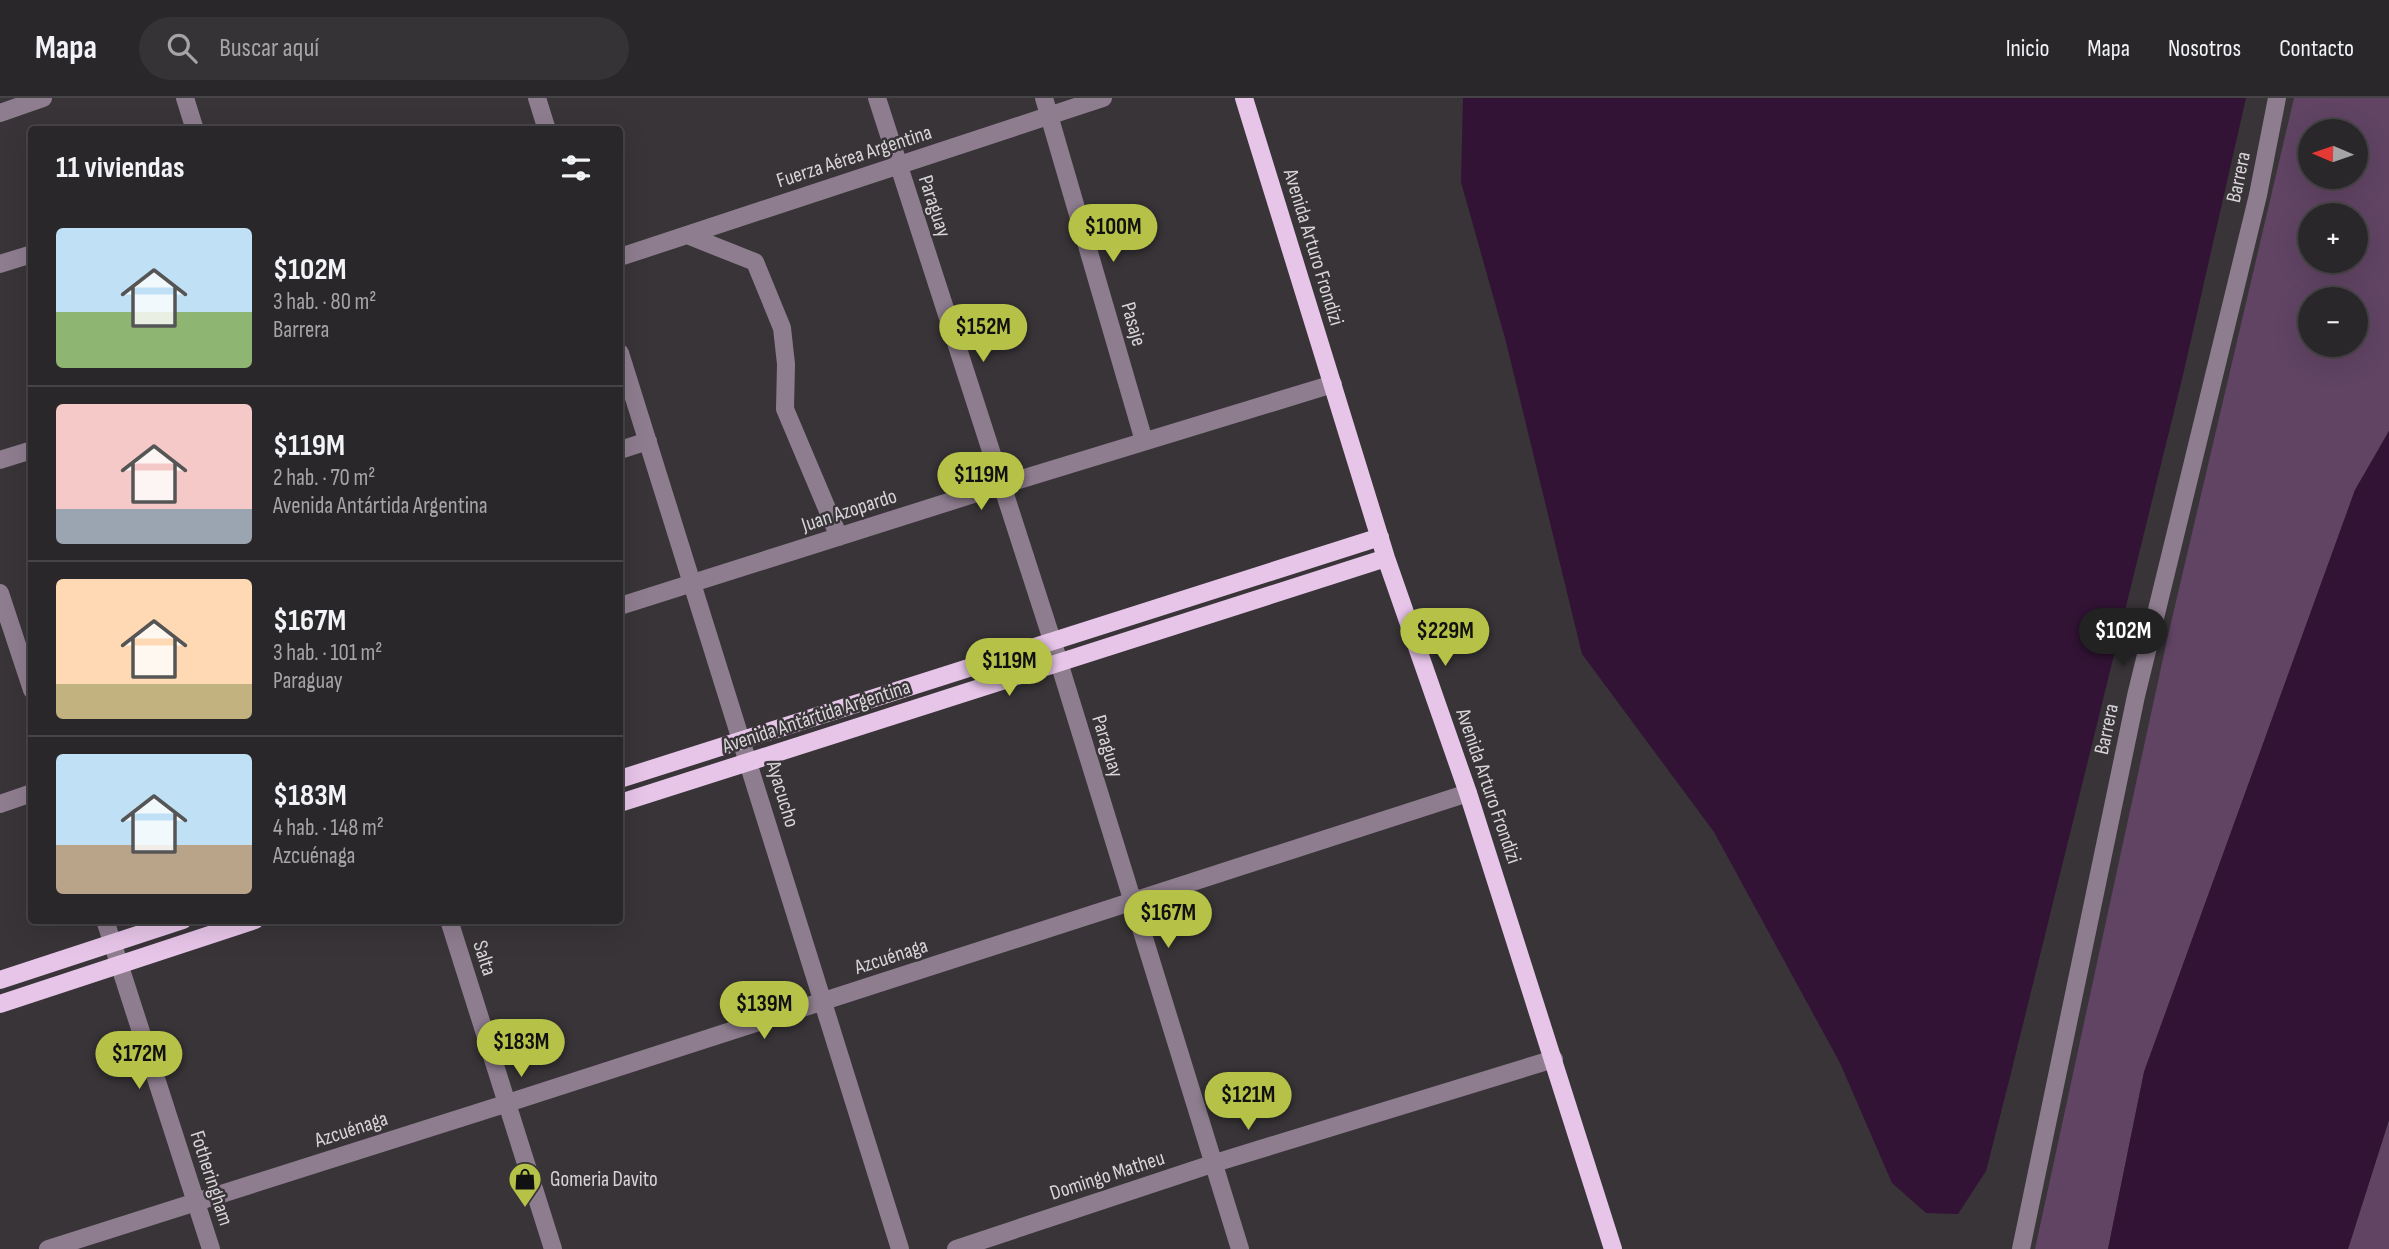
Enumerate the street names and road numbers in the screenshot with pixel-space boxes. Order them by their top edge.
street label: Fuerza Aérea Argentina [773,120,935,193]
street label: Barrera [2221,149,2256,205]
street label: Avenida Arturo Frondizi [1278,165,1349,328]
street label: Paraguay [913,172,956,240]
street label: Pasaje [1115,299,1152,349]
street label: Juan Azopardo [797,483,900,538]
street label: Avenida Antártida Argentina [718,674,913,759]
street label: Barrera [2089,701,2124,757]
street label: Avenida Arturo Frondizi [1450,704,1527,867]
street label: Paraguay [1086,712,1129,780]
street label: Ayacucho [760,757,804,830]
street label: Azcuénaga [851,933,931,980]
street label: Salta [467,937,502,979]
street label: Azcuénaga [311,1106,391,1153]
street label: Fotheringham [184,1128,239,1229]
street label: Domingo Matheu [1047,1145,1168,1206]

